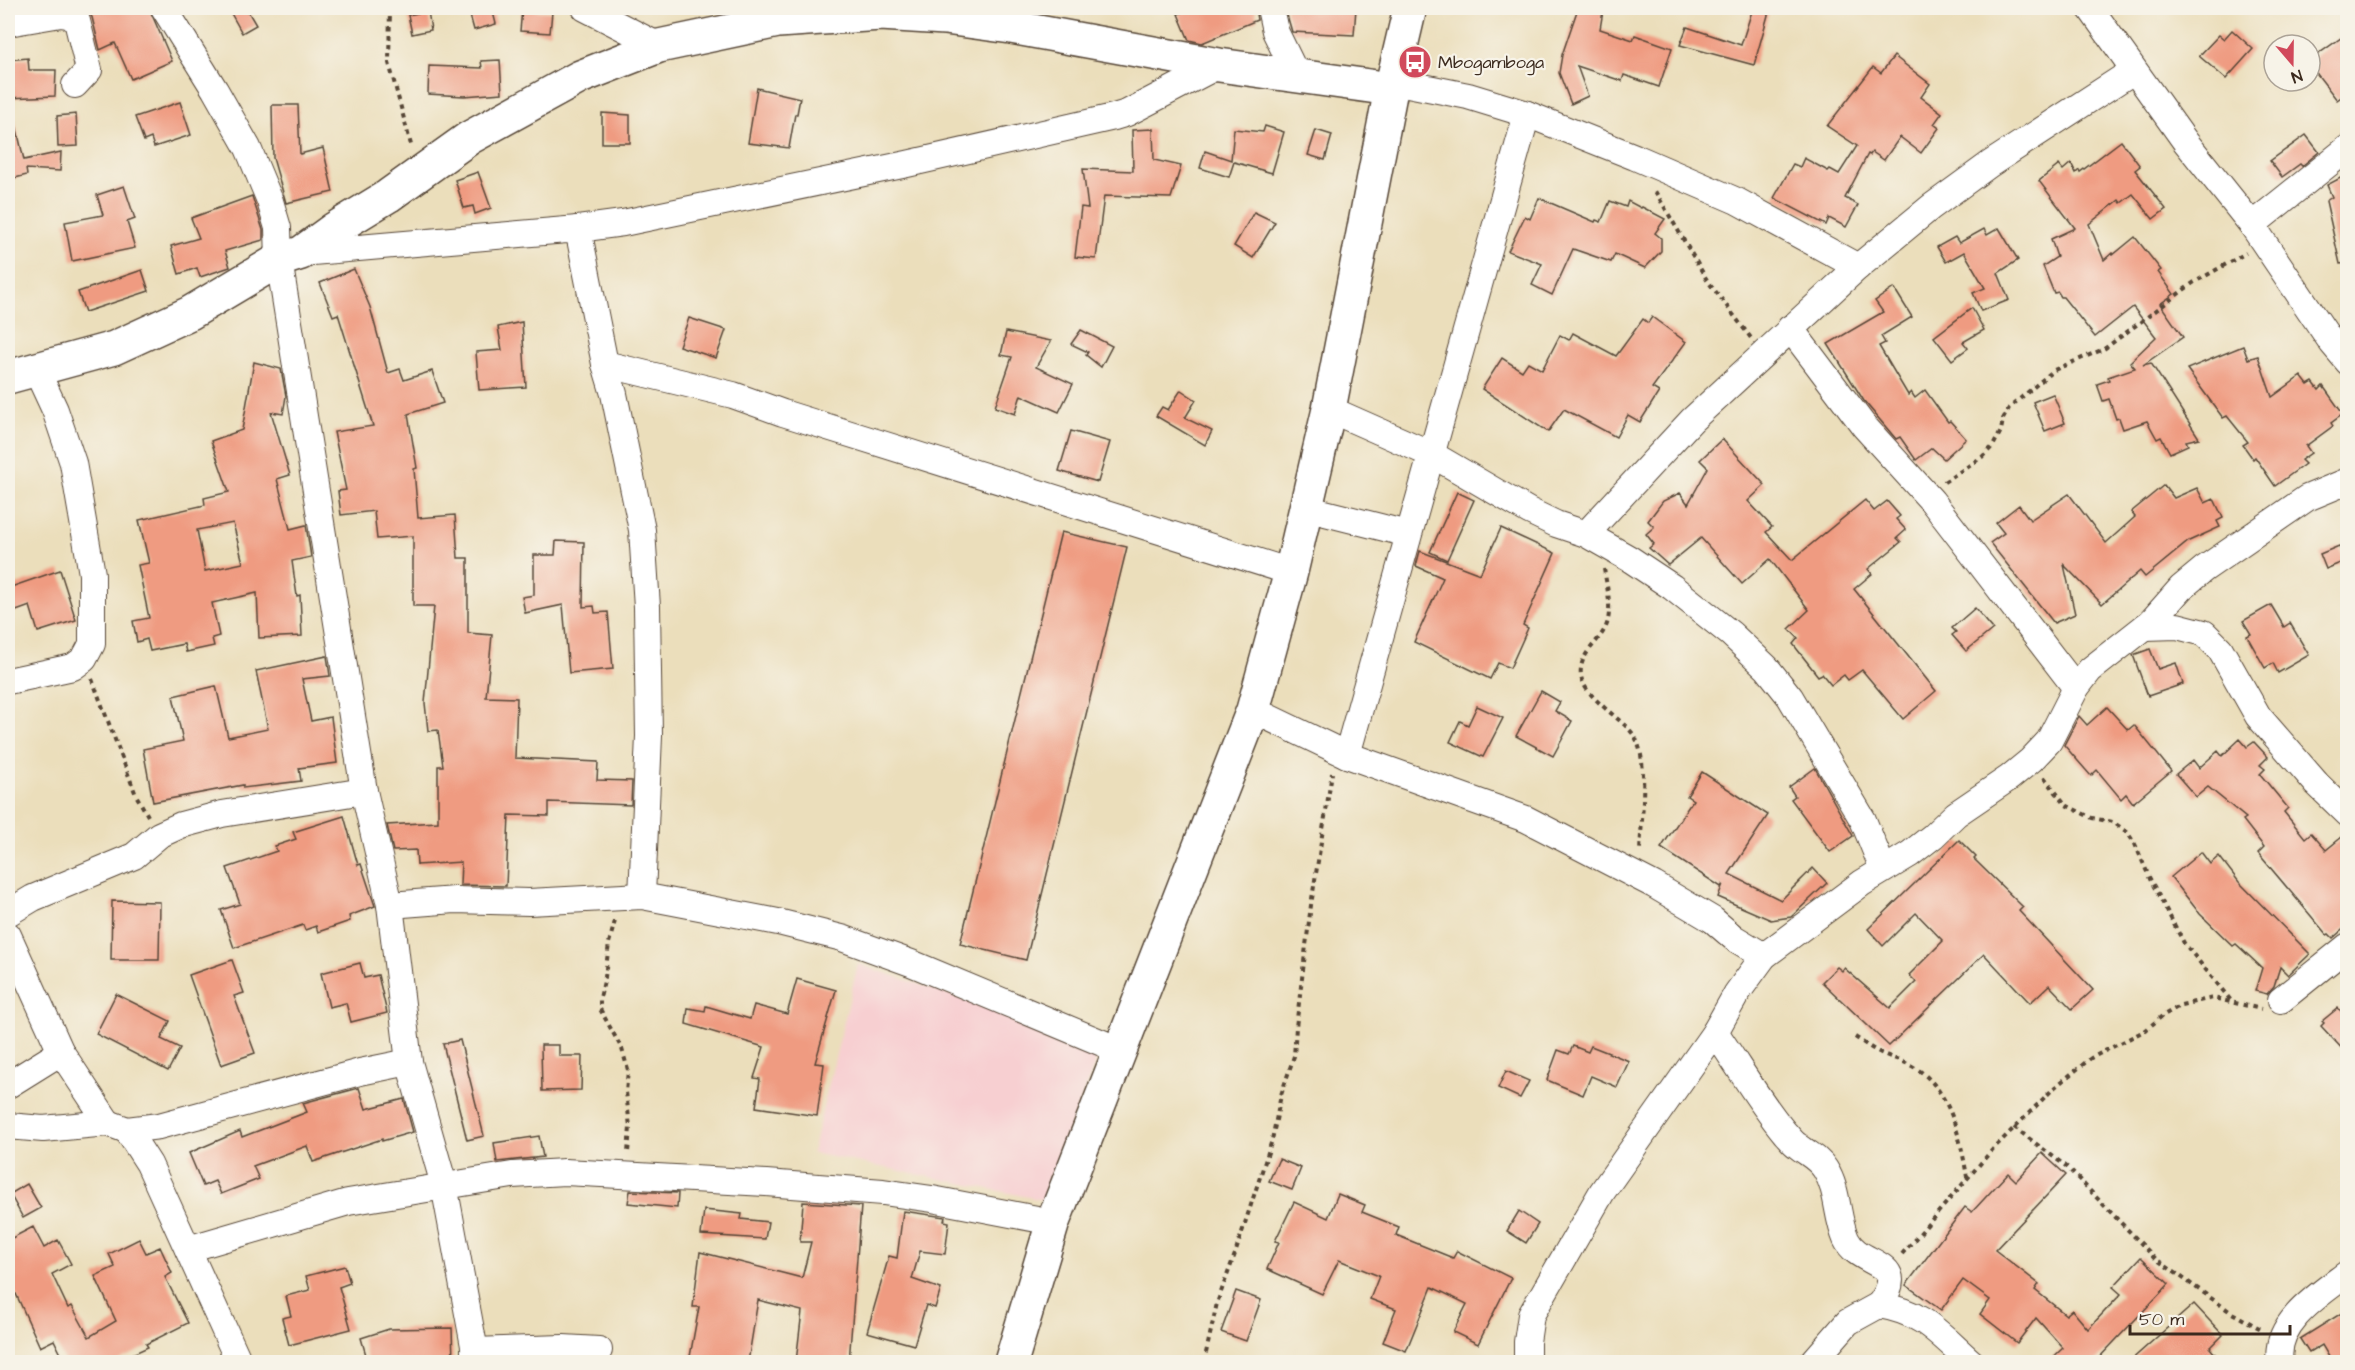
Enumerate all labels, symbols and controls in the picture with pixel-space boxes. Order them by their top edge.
north arrow [2262,33,2322,93]
bus stop icon: Mbogamboga [1397,44,1433,80]
place label: Mbogamboga [1438,50,1544,76]
text: N [2288,64,2305,88]
scale bar [2130,1298,2290,1336]
text: 50 m [2139,1307,2184,1332]

